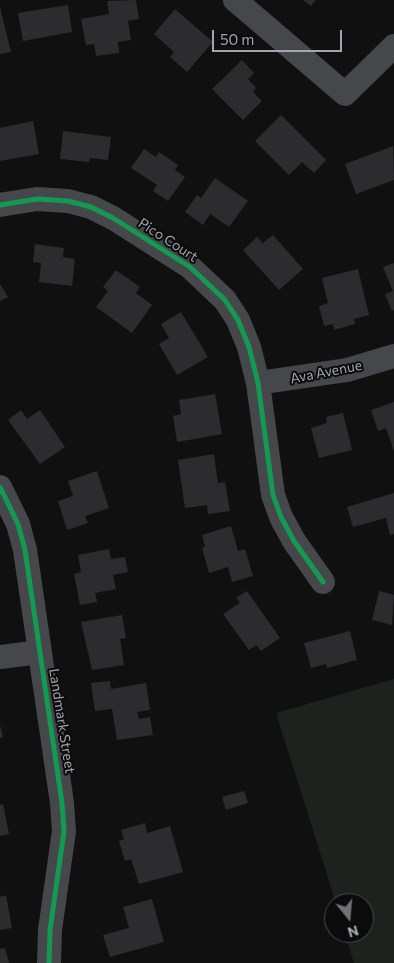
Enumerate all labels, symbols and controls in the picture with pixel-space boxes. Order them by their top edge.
scale bar [214,20,344,52]
text: 50 m [220,30,254,48]
street label: Pico Court [135,215,201,265]
street label: Ava Avenue [289,357,363,387]
street label: Landmark Street [45,667,79,775]
north arrow [324,893,374,943]
text: N [346,922,361,942]

